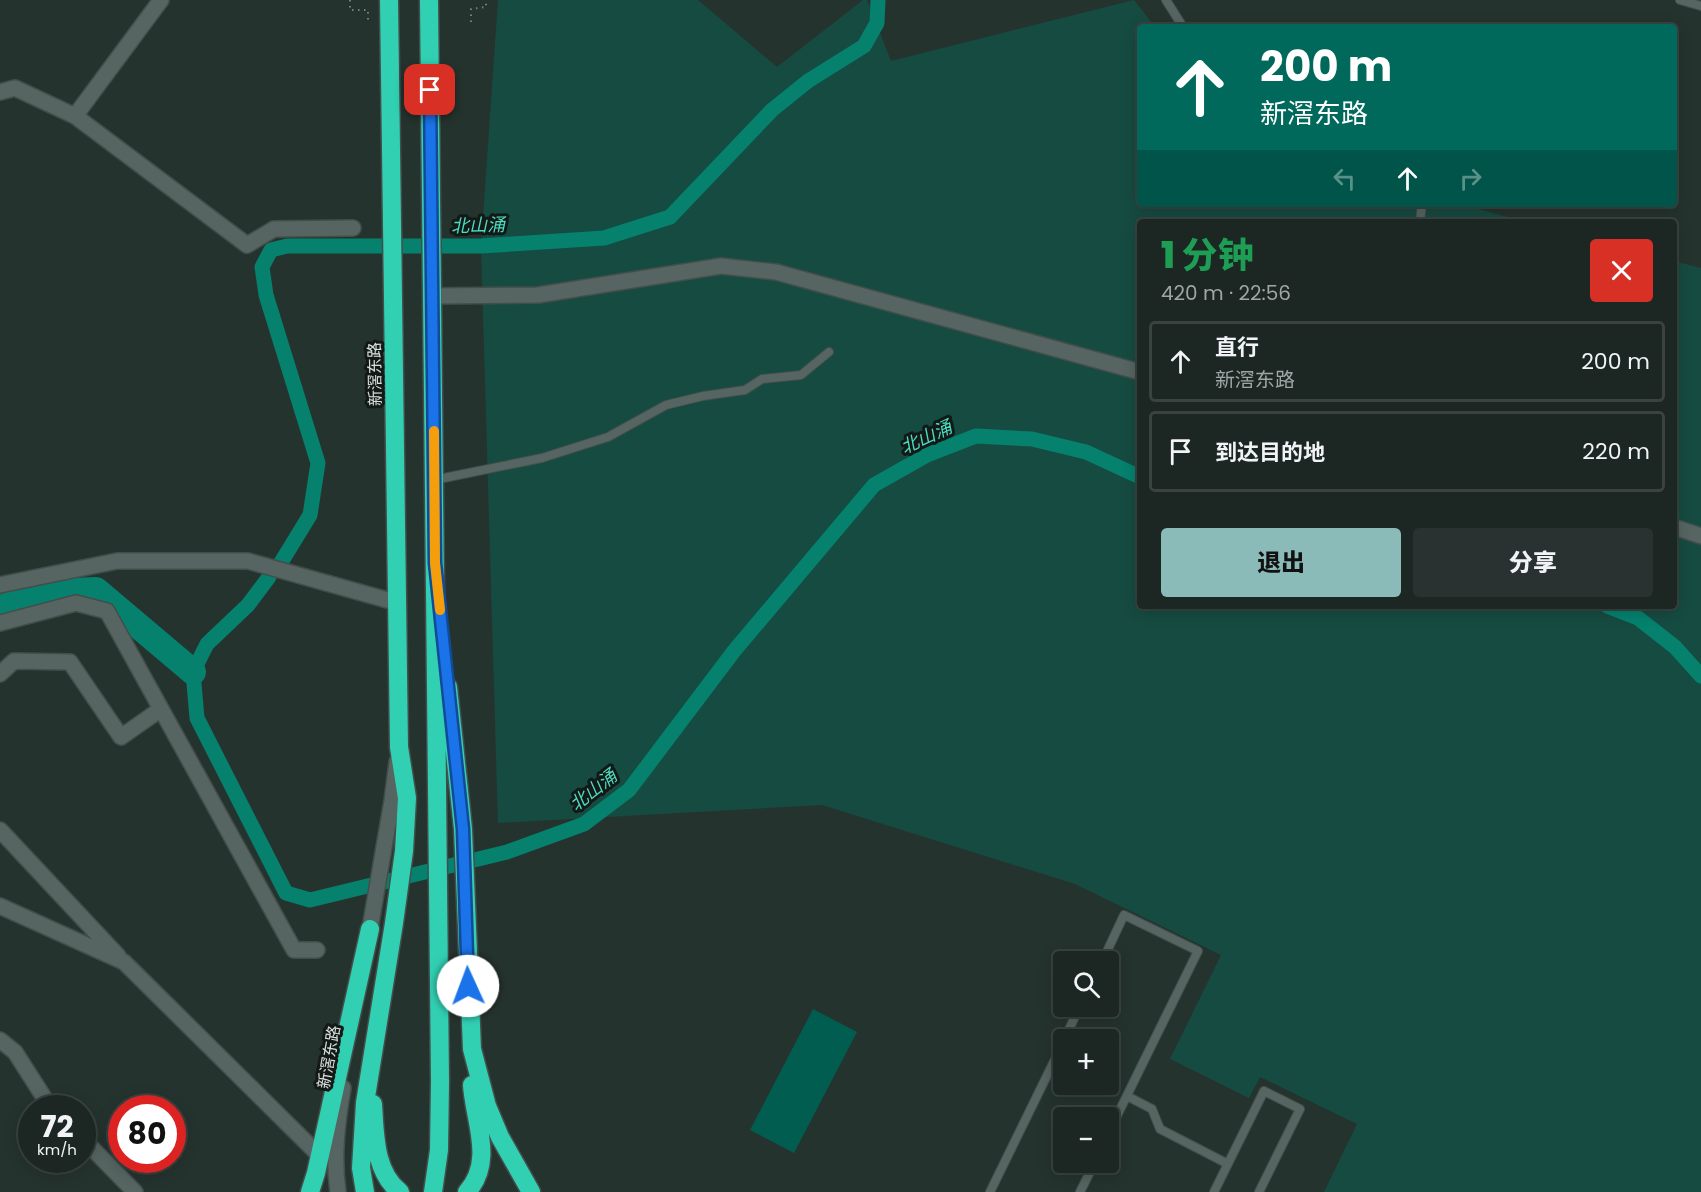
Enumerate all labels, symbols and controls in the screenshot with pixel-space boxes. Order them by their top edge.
text: 200 m [1260,37,1392,96]
icon: ahead [1161,48,1239,126]
pin [404,64,455,115]
icon: arrive [413,73,446,106]
text: 新滘东路 [1260,95,1368,132]
icon: left [1328,162,1361,195]
icon: ahead [1391,162,1424,195]
icon: right [1454,162,1487,195]
water label: 北山涌 [451,211,507,238]
text: 1 分钟 [1161,230,1254,281]
button: close [1590,239,1653,302]
text: 420 m · 22:56 [1161,279,1291,307]
text: 直行 [1215,332,1259,363]
street label: 新滘东路 [363,342,387,406]
icon: ahead [1164,345,1197,378]
text: 200 m [1581,346,1650,377]
text: 新滘东路 [1215,366,1295,394]
water label: 北山涌 [896,413,958,460]
icon: arrive [1164,435,1197,468]
text: 220 m [1582,436,1650,467]
text: 到达目的地 [1215,437,1325,468]
button: 退出 [1161,528,1401,597]
button: 分享 [1413,528,1653,597]
water label: 北山涌 [564,762,624,816]
map controls [1053,951,1119,1173]
button: search [1053,951,1119,1017]
position arrow [436,954,500,1018]
street label: 新滘东路 [312,1023,346,1091]
button: + [1053,1029,1119,1095]
speed limit sign: 80 [108,1095,186,1173]
text: 72 [40,1105,74,1148]
button: − [1053,1107,1119,1173]
text: km/h [37,1139,77,1160]

